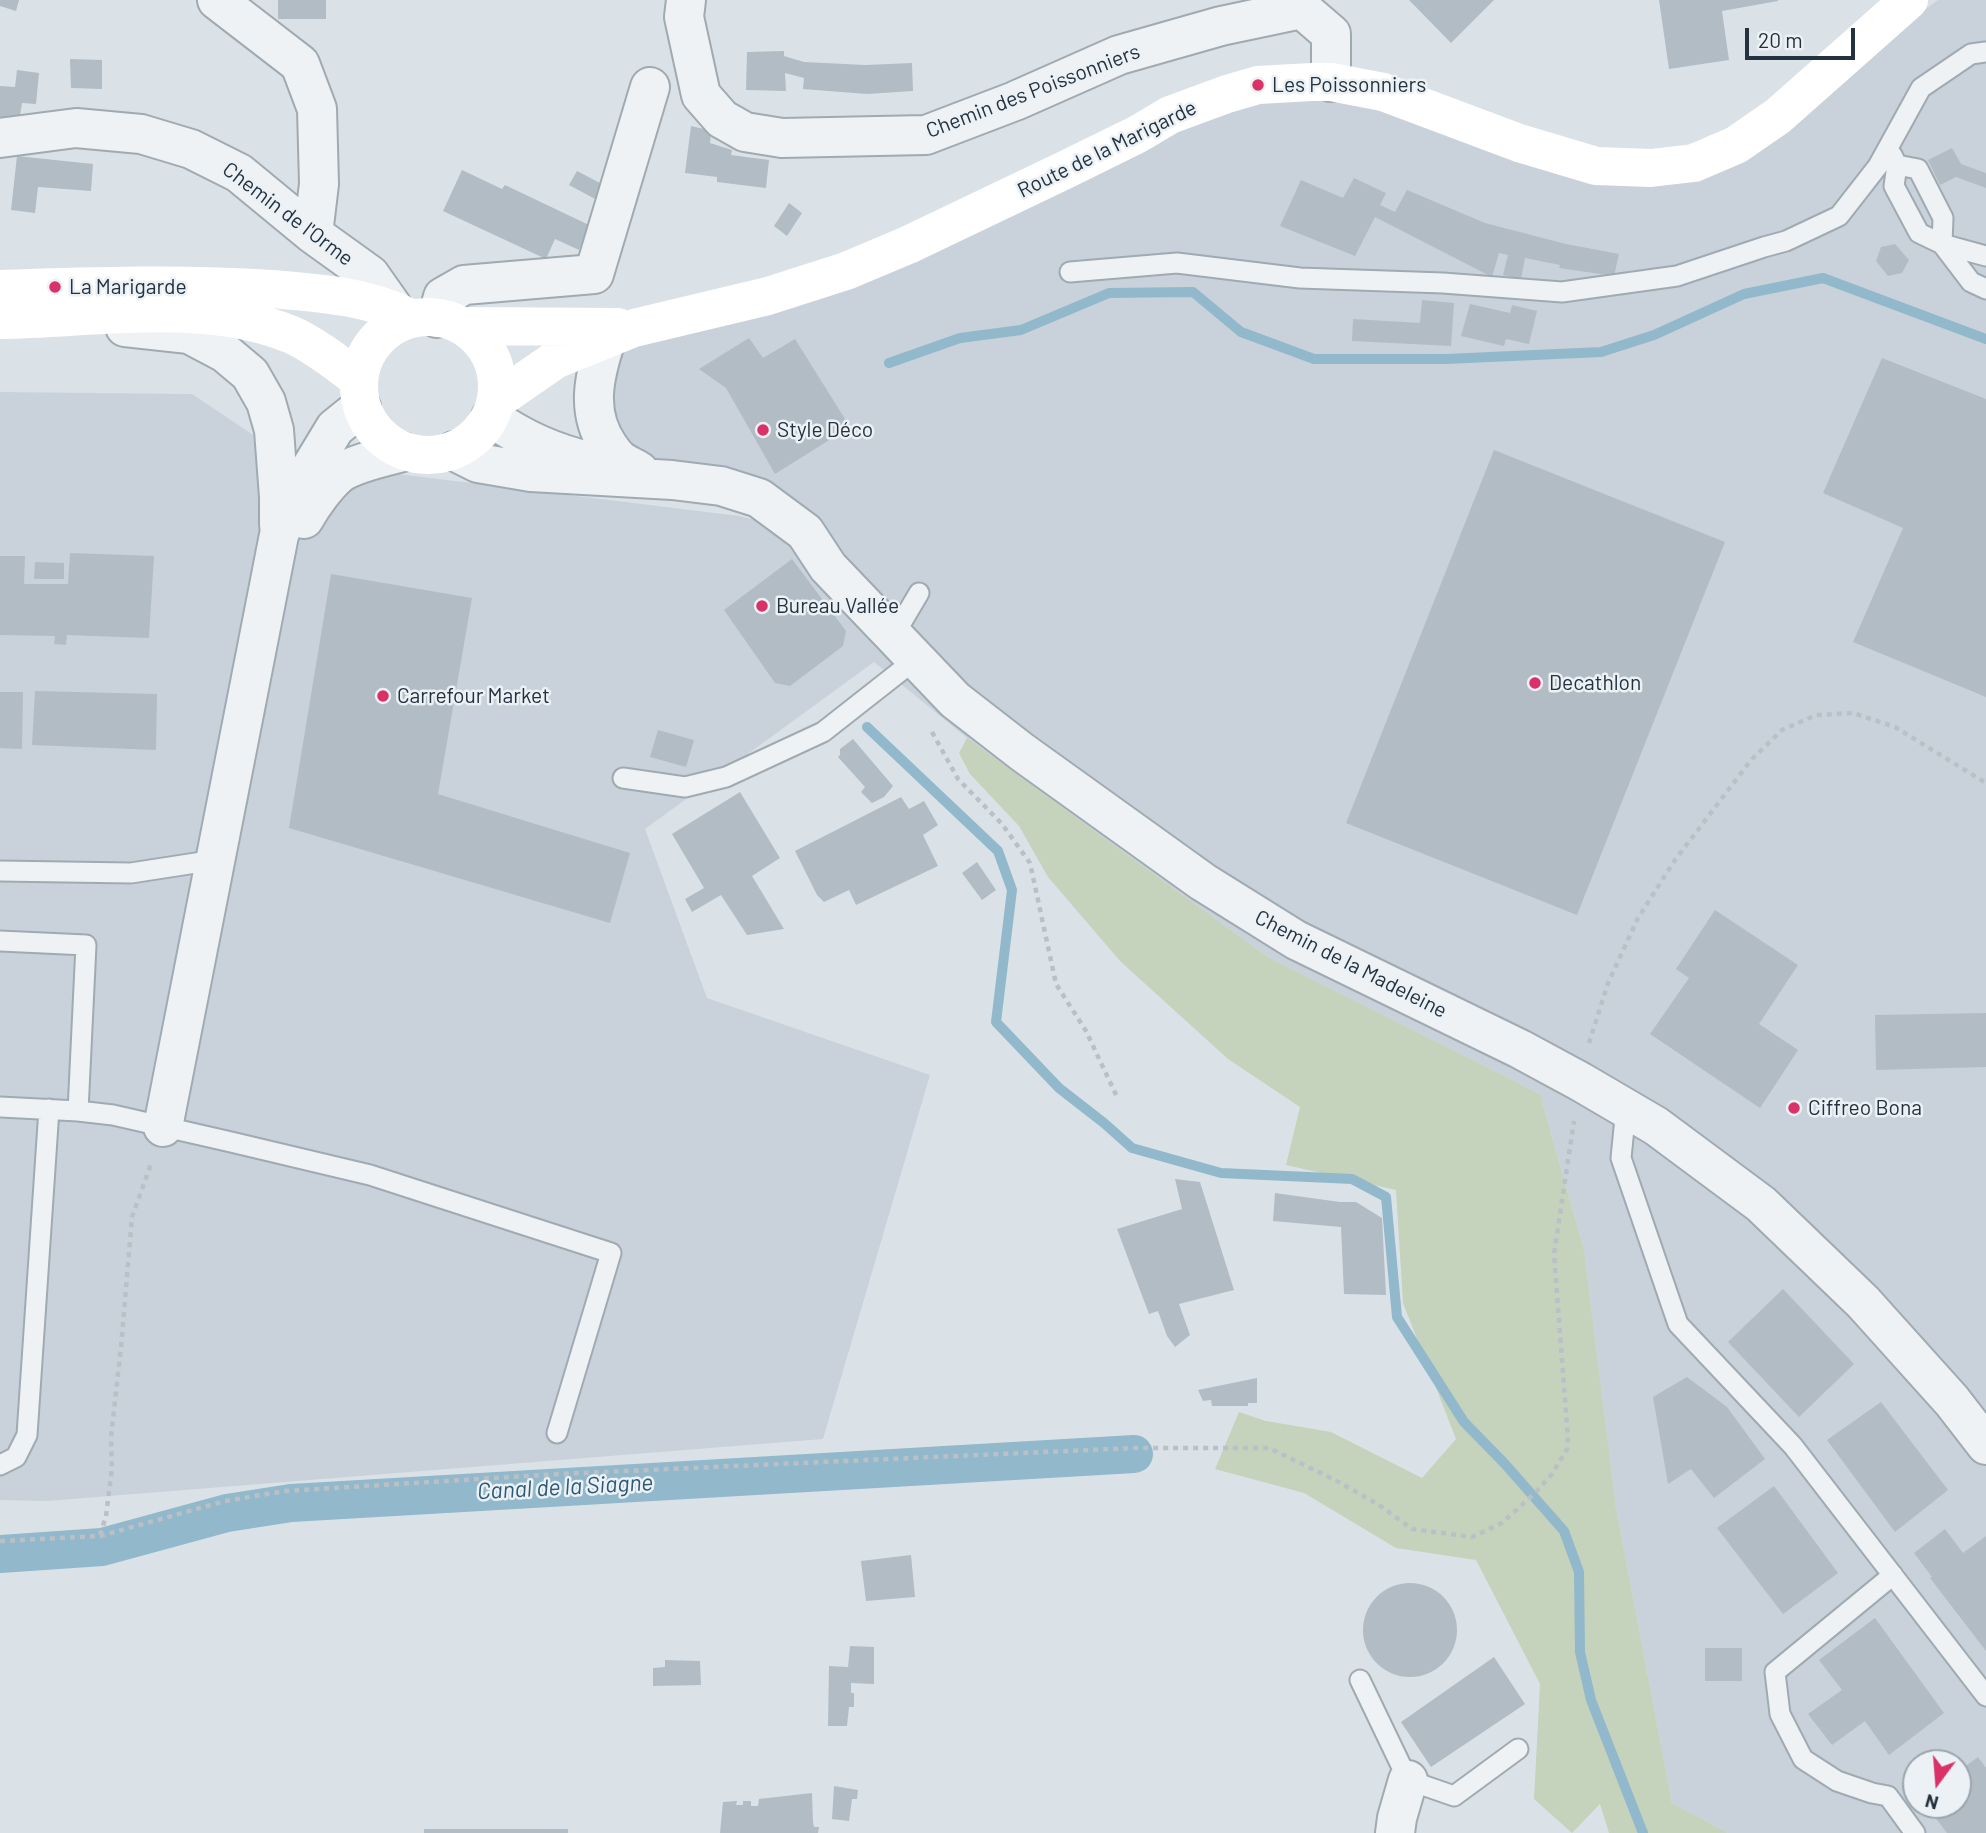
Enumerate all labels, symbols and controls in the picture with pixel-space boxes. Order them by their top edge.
scale bar [1748,14,1858,58]
text: 20 m [1758,27,1803,52]
street label: Chemin des Poissonniers [922,39,1144,143]
place label: Les Poissonniers [1272,72,1426,98]
marker: Les Poissonniers [1250,77,1266,93]
street label: Route de la Marigarde [1014,95,1200,203]
street label: Chemin de l'Orme [218,157,358,271]
place label: La Marigarde [69,274,187,300]
marker: La Marigarde [47,279,63,295]
place label: Style Déco [777,417,873,443]
marker: Style Déco [755,422,771,438]
place label: Bureau Vallée [776,593,899,619]
marker: Bureau Vallée [754,598,770,614]
place label: Decathlon [1549,670,1641,696]
marker: Decathlon [1527,675,1543,691]
place label: Carrefour Market [397,683,550,709]
marker: Carrefour Market [375,688,391,704]
street label: Chemin de la Madeleine [1251,905,1451,1023]
place label: Ciffreo Bona [1808,1095,1922,1121]
marker: Ciffreo Bona [1786,1100,1802,1116]
water label: Canal de la Siagne [476,1469,654,1505]
north arrow [1902,1749,1972,1819]
text: N [1922,1790,1941,1816]

